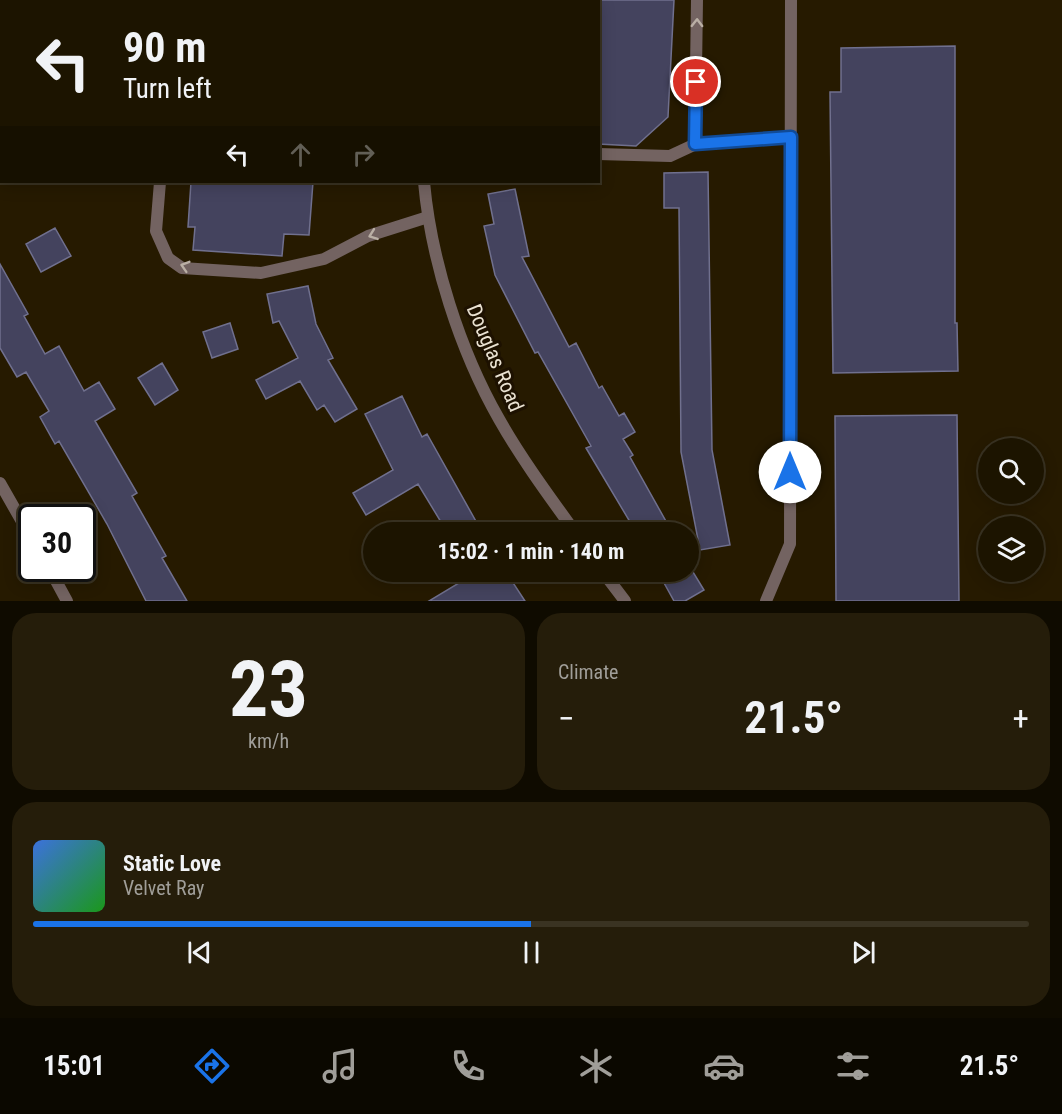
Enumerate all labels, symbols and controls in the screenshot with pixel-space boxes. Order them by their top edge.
one-way arrow [691,18,703,27]
text: 90 m [123,23,206,72]
icon: left [24,24,102,102]
pin [670,56,721,107]
icon: arrive [679,65,712,98]
text: Turn left [123,73,212,105]
icon: left [221,138,254,171]
icon: ahead [284,138,317,171]
icon: right [347,138,380,171]
one-way arrow [368,228,378,241]
one-way arrow [181,261,191,273]
street label: Douglas Road [462,301,528,415]
map controls [978,438,1044,582]
button: search [978,438,1044,504]
position arrow [758,440,822,504]
speed limit sign: 30 [18,504,96,582]
button: layers [978,516,1044,582]
text: 15:02 · 1 min · 140 m [438,539,624,564]
text: 23 [229,644,308,735]
text: Climate [558,660,618,684]
text: 21.5° [744,691,843,744]
text: − [558,699,575,738]
text: + [1013,699,1029,738]
text: km/h [248,729,289,753]
text: Static Love [123,851,221,876]
text: Velvet Ray [123,876,204,900]
icon: previous [183,936,216,969]
icon: pause [515,936,548,969]
icon: next [847,936,880,969]
icon: directions [191,1045,233,1087]
icon: music [319,1045,361,1087]
icon: phone [447,1045,489,1087]
icon: climate [575,1045,617,1087]
icon: car [703,1045,745,1087]
icon: filters [832,1045,874,1087]
text: 15:01 [43,1050,105,1082]
text: 21.5° [960,1050,1019,1082]

